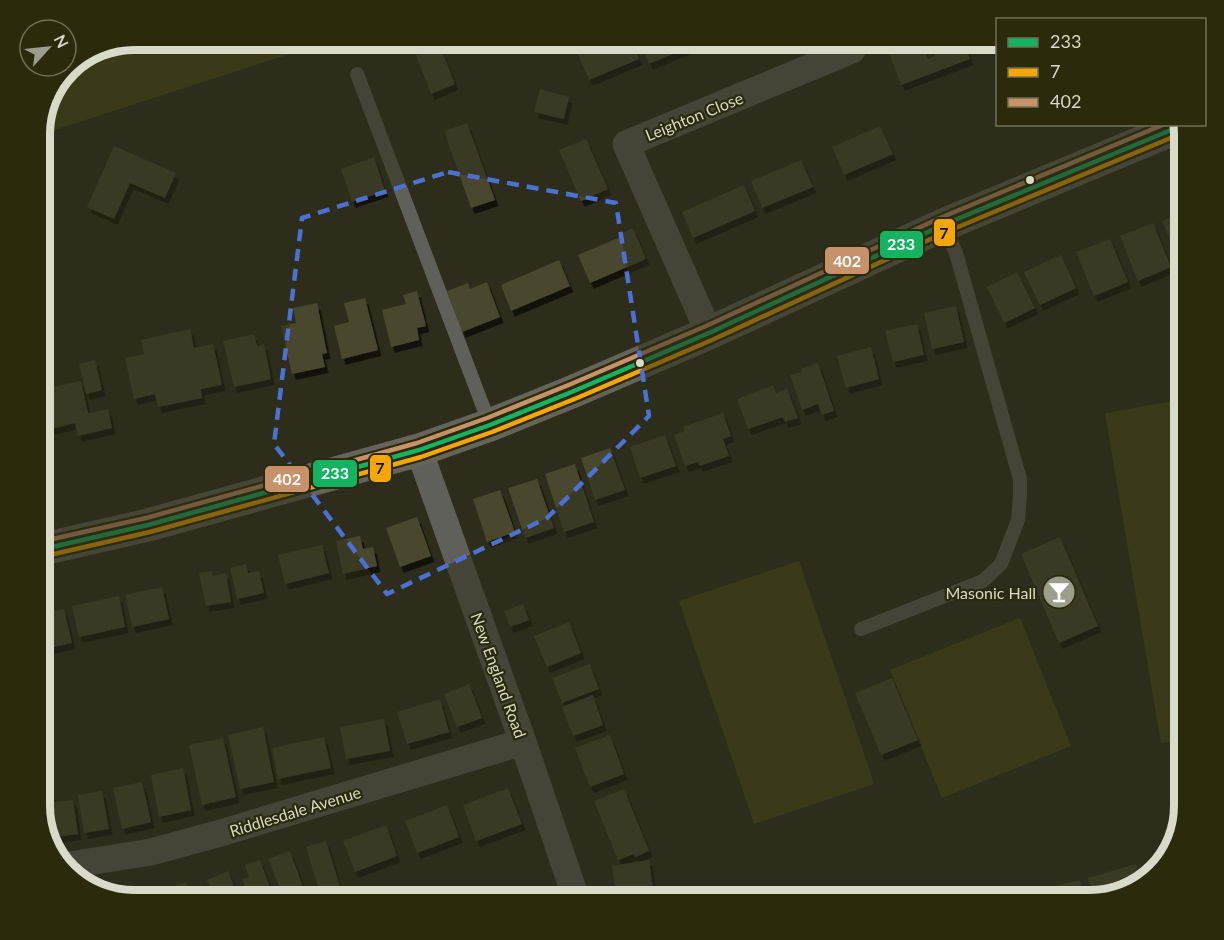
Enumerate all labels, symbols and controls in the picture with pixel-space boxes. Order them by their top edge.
north arrow [18,18,78,78]
legend [996,18,1206,126]
text: 233 [1050,30,1081,52]
text: N [51,31,73,51]
text: 7 [1050,60,1060,82]
street label: Leighton Close [642,88,746,144]
text: 402 [1050,90,1081,112]
unlabelled marker [1024,174,1036,186]
line badge: 7 [933,218,956,247]
text: 7 [939,223,949,242]
line badge: 233 [879,230,924,259]
text: 233 [887,234,915,253]
line badge: 402 [824,246,870,275]
text: 402 [833,251,861,270]
unlabelled marker [634,357,646,369]
line badge: 7 [369,454,392,483]
text: 7 [375,458,385,477]
line badge: 233 [312,459,358,488]
text: 233 [321,463,349,482]
line badge: 402 [264,465,310,493]
text: 402 [273,469,301,488]
bar icon: Masonic Hall [1041,574,1077,610]
place label: Masonic Hall [945,583,1036,602]
street label: New England Road [467,610,531,740]
street label: Riddlesdale Avenue [227,782,363,840]

